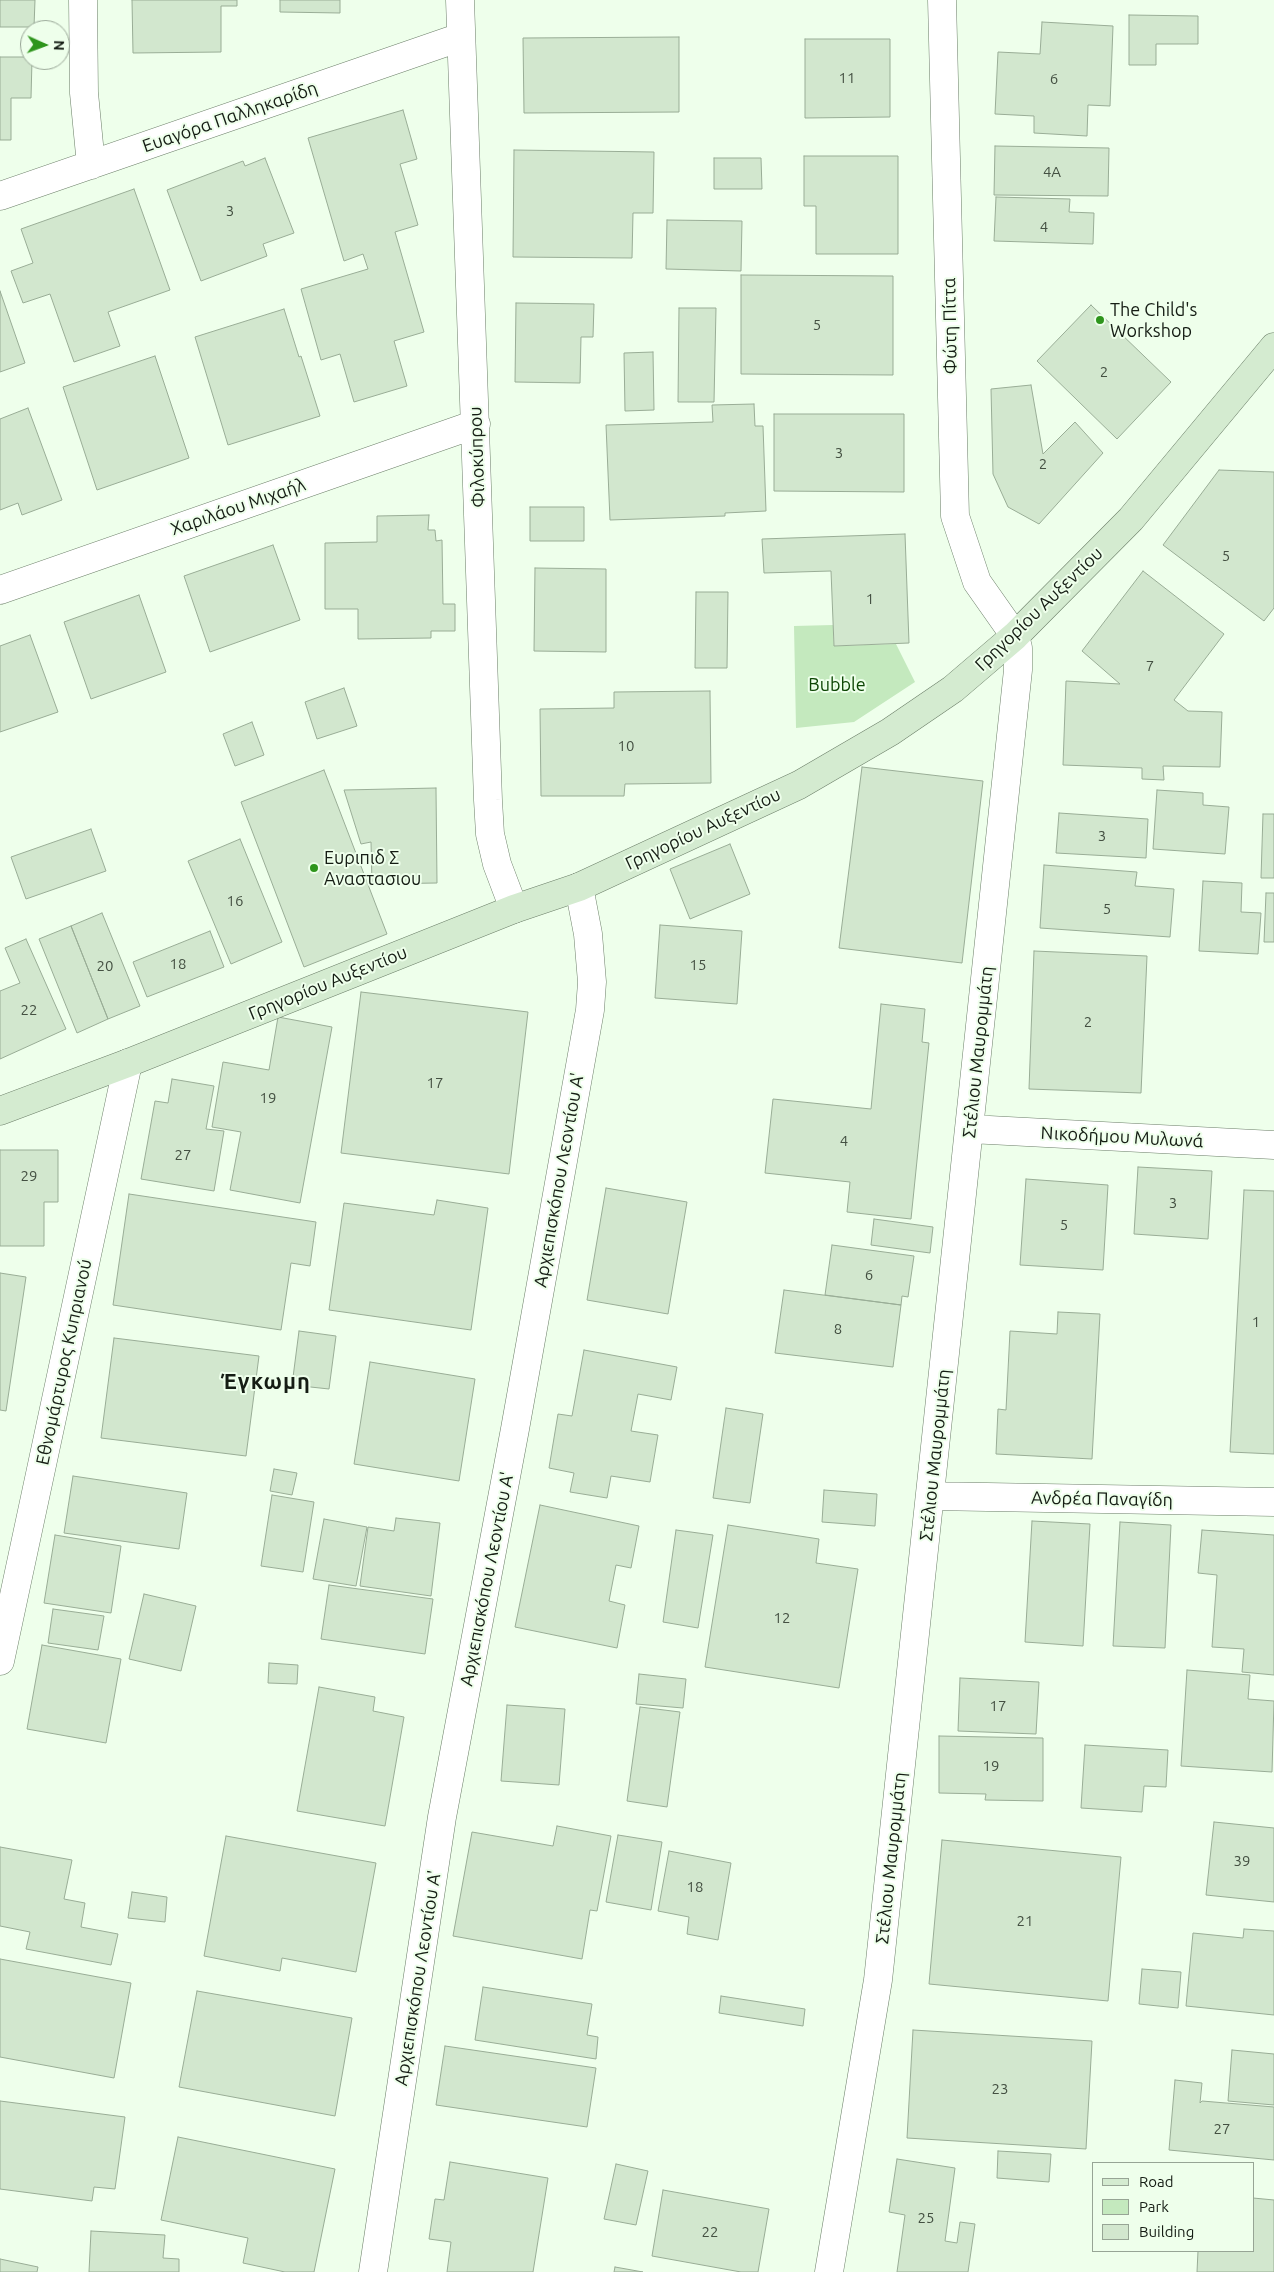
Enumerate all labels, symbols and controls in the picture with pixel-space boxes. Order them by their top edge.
north arrow [20,20,70,70]
text: N [51,40,67,51]
house number: 11 [839,69,855,87]
house number: 6 [1050,70,1058,88]
street label: Ευαγόρα Παλληκαρίδη [140,77,320,157]
house number: 4Α [1043,163,1061,181]
house number: 3 [226,202,234,220]
house number: 4 [1040,218,1048,236]
street label: Φώτη Πίττα [938,277,962,375]
place label: The Child's Workshop [1110,299,1197,342]
marker: The Child's Workshop [1094,314,1106,326]
house number: 5 [813,316,821,334]
house number: 2 [1100,363,1108,381]
street label: Φιλοκύπρου [464,406,490,508]
house number: 3 [835,444,843,462]
house number: 2 [1039,455,1047,473]
street label: Χαριλάου Μιχαήλ [168,474,308,540]
street label: Γρηγορίου Αυξεντίου [971,543,1107,675]
house number: 5 [1222,547,1230,565]
house number: 1 [866,590,874,608]
house number: 7 [1146,657,1154,675]
park label: Bubble [808,674,866,696]
house number: 10 [618,737,634,755]
street label: Γρηγορίου Αυξεντίου [622,783,784,875]
house number: 3 [1098,827,1106,845]
place label: Ευριπιδ Σ Αναστασιου [324,847,421,890]
marker: Ευριπιδ Σ Αναστασιου [308,862,320,874]
house number: 16 [227,892,243,910]
house number: 5 [1103,900,1111,918]
street label: Γρηγορίου Αυξεντίου [246,941,410,1025]
house number: 18 [170,955,186,973]
house number: 15 [690,956,706,974]
house number: 20 [97,957,113,975]
street label: Στέλιου Μαυρομμάτη [958,965,998,1139]
house number: 22 [21,1001,37,1019]
house number: 2 [1084,1013,1092,1031]
street label: Αρχιεπισκόπου Λεοντίου Α' [529,1071,589,1289]
house number: 17 [427,1074,443,1092]
house number: 19 [260,1089,276,1107]
street label: Νικοδήμου Μυλωνά [1040,1122,1204,1152]
house number: 4 [840,1132,848,1150]
house number: 27 [175,1146,191,1164]
house number: 29 [21,1167,37,1185]
house number: 3 [1169,1194,1177,1212]
house number: 5 [1060,1216,1068,1234]
street label: Εθνομάρτυρος Κυπριανού [32,1257,96,1467]
house number: 6 [865,1266,873,1284]
house number: 1 [1252,1313,1260,1331]
house number: 8 [834,1320,842,1338]
street label: Στέλιου Μαυρομμάτη [915,1368,955,1542]
district label: Έγκωμη [220,1369,312,1395]
street label: Αρχιεπισκόπου Λεοντίου Α' [456,1470,518,1688]
street label: Ανδρέα Παναγίδη [1031,1487,1173,1511]
house number: 12 [774,1609,790,1627]
house number: 17 [990,1697,1006,1715]
house number: 19 [983,1757,999,1775]
street label: Στέλιου Μαυρομμάτη [871,1771,911,1945]
house number: 39 [1234,1852,1250,1870]
street label: Αρχιεπισκόπου Λεοντίου Α' [390,1869,446,2087]
house number: 18 [687,1878,703,1896]
house number: 21 [1017,1912,1033,1930]
house number: 23 [992,2080,1008,2098]
house number: 27 [1214,2120,1230,2138]
legend [1092,2162,1254,2252]
text: Road [1139,2173,1174,2190]
text: Park [1139,2198,1169,2215]
house number: 25 [918,2209,934,2227]
house number: 22 [702,2223,718,2241]
text: Building [1139,2223,1194,2240]

